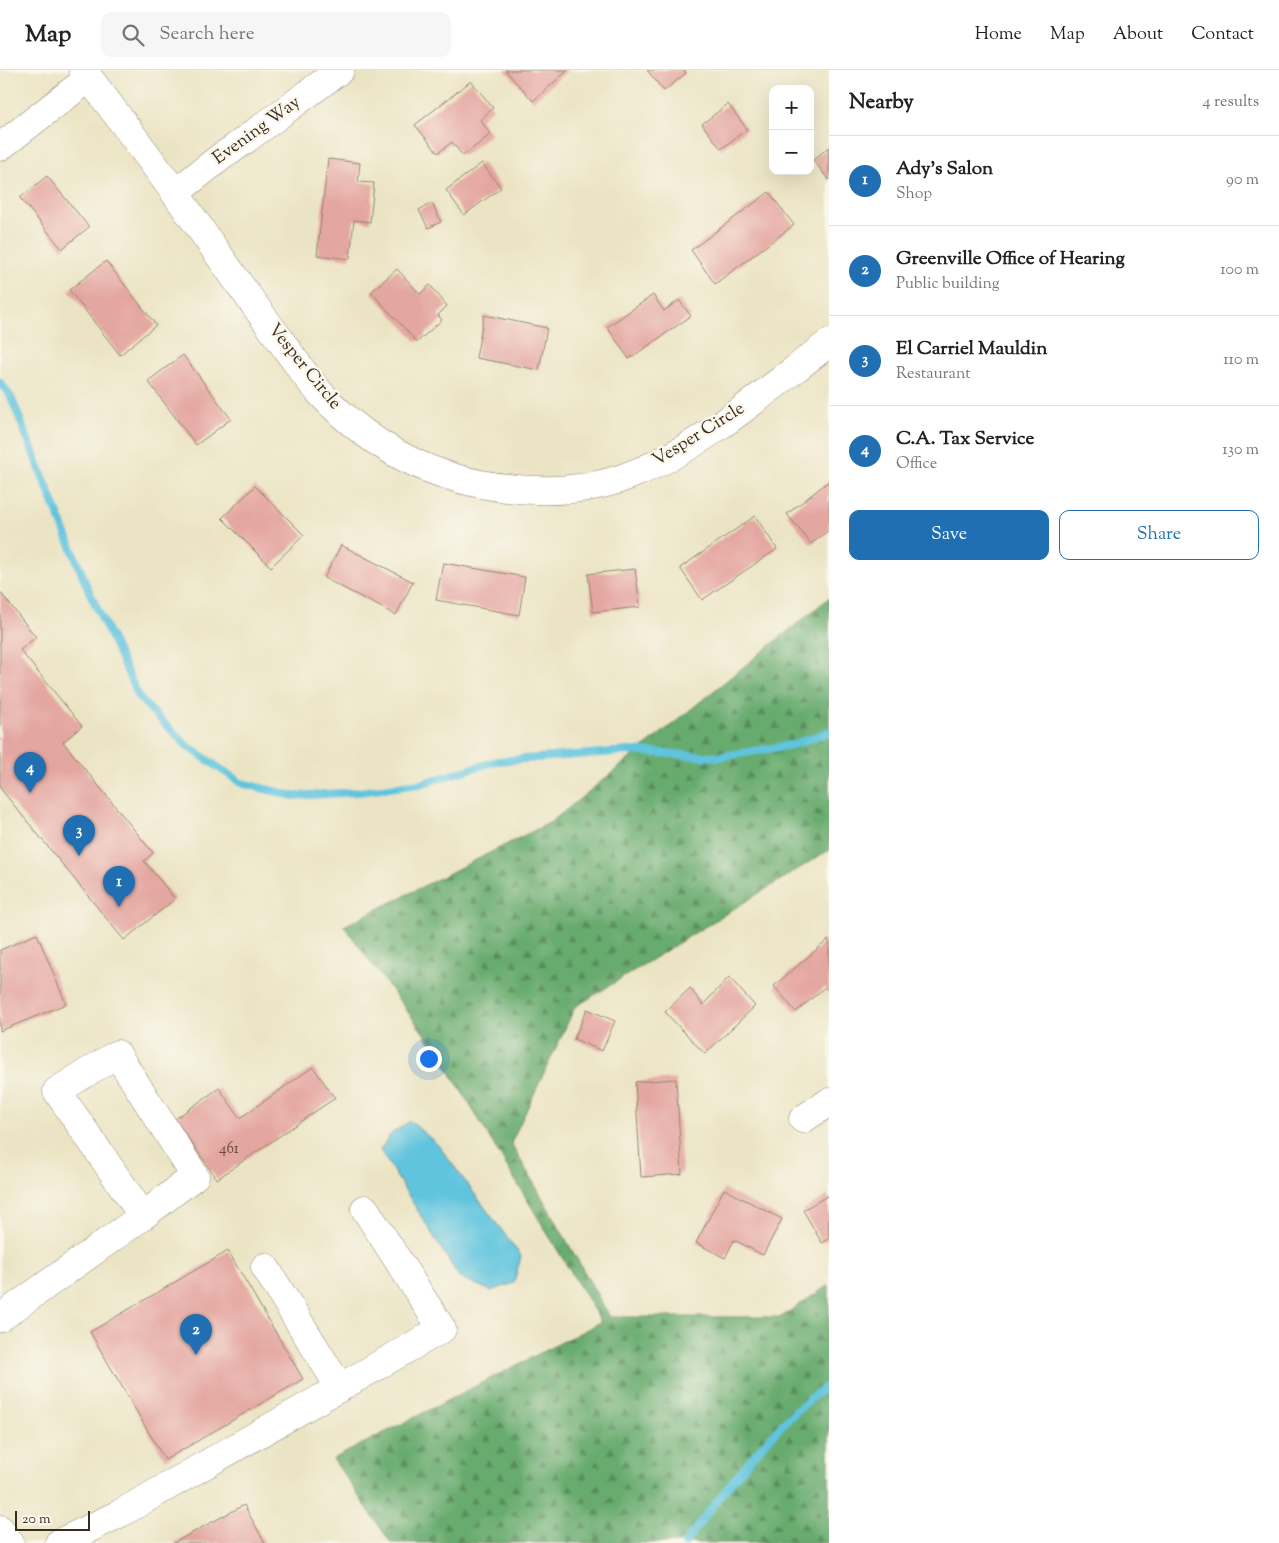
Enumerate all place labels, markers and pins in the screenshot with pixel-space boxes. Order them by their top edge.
pin: 4 [14,752,46,793]
pin: 3 [63,815,95,856]
pin: 1 [103,866,135,907]
pin: 2 [180,1314,212,1355]

